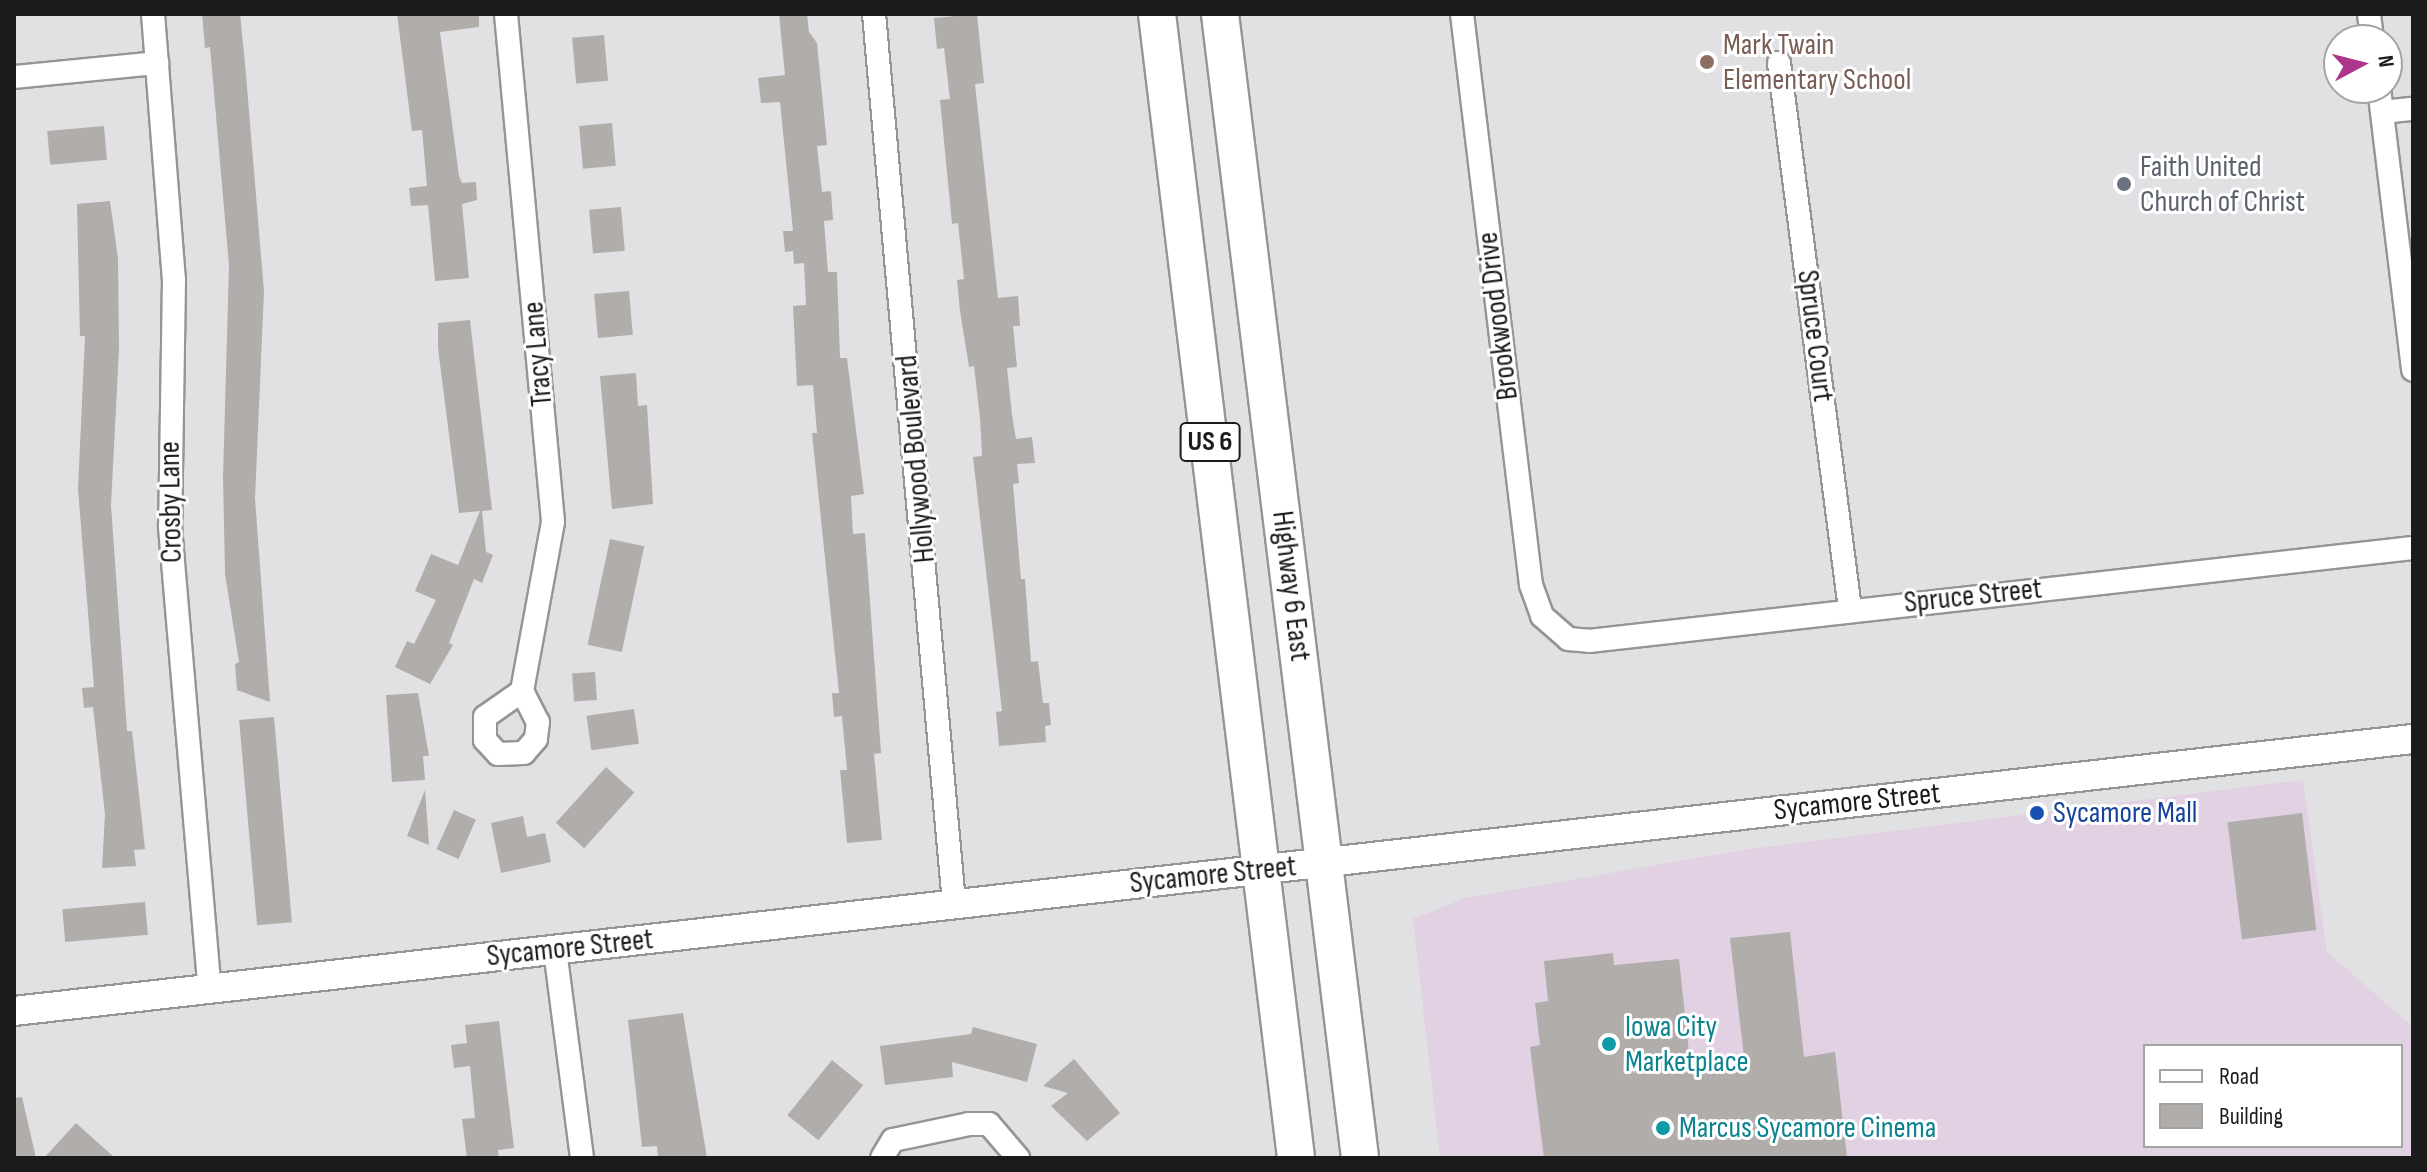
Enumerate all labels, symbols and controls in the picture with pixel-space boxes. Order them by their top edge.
north arrow [2323,24,2403,104]
place label: Mark Twain Elementary School [1723,27,1911,98]
marker: Mark Twain Elementary School [1698,53,1716,71]
text: N [2371,54,2399,69]
place label: Faith United Church of Christ [2140,149,2305,220]
marker: Faith United Church of Christ [2115,175,2133,193]
street label: Brookwood Drive [1470,230,1526,402]
street label: Spruce Court [1789,268,1841,404]
street label: Tracy Lane [515,300,561,408]
street label: Hollywood Boulevard [889,354,943,564]
road number: US 6 [1178,418,1242,466]
street label: Crosby Lane [152,441,190,563]
street label: Highway 6 East [1264,509,1318,663]
street label: Spruce Street [1902,571,2044,621]
street label: Sycamore Street [1772,775,1942,829]
place label: Sycamore Mall [2053,795,2197,831]
marker: Sycamore Mall [2028,804,2046,822]
street label: Sycamore Street [1128,848,1298,902]
street label: Sycamore Street [485,921,655,975]
place label: Iowa City Marketplace [1625,1009,1749,1080]
marker: Iowa City Marketplace [1600,1035,1618,1053]
legend [2143,1044,2403,1148]
text: Road [2219,1062,2259,1091]
text: Building [2219,1102,2283,1131]
place label: Marcus Sycamore Cinema [1679,1110,1936,1146]
marker: Marcus Sycamore Cinema [1654,1119,1672,1137]

